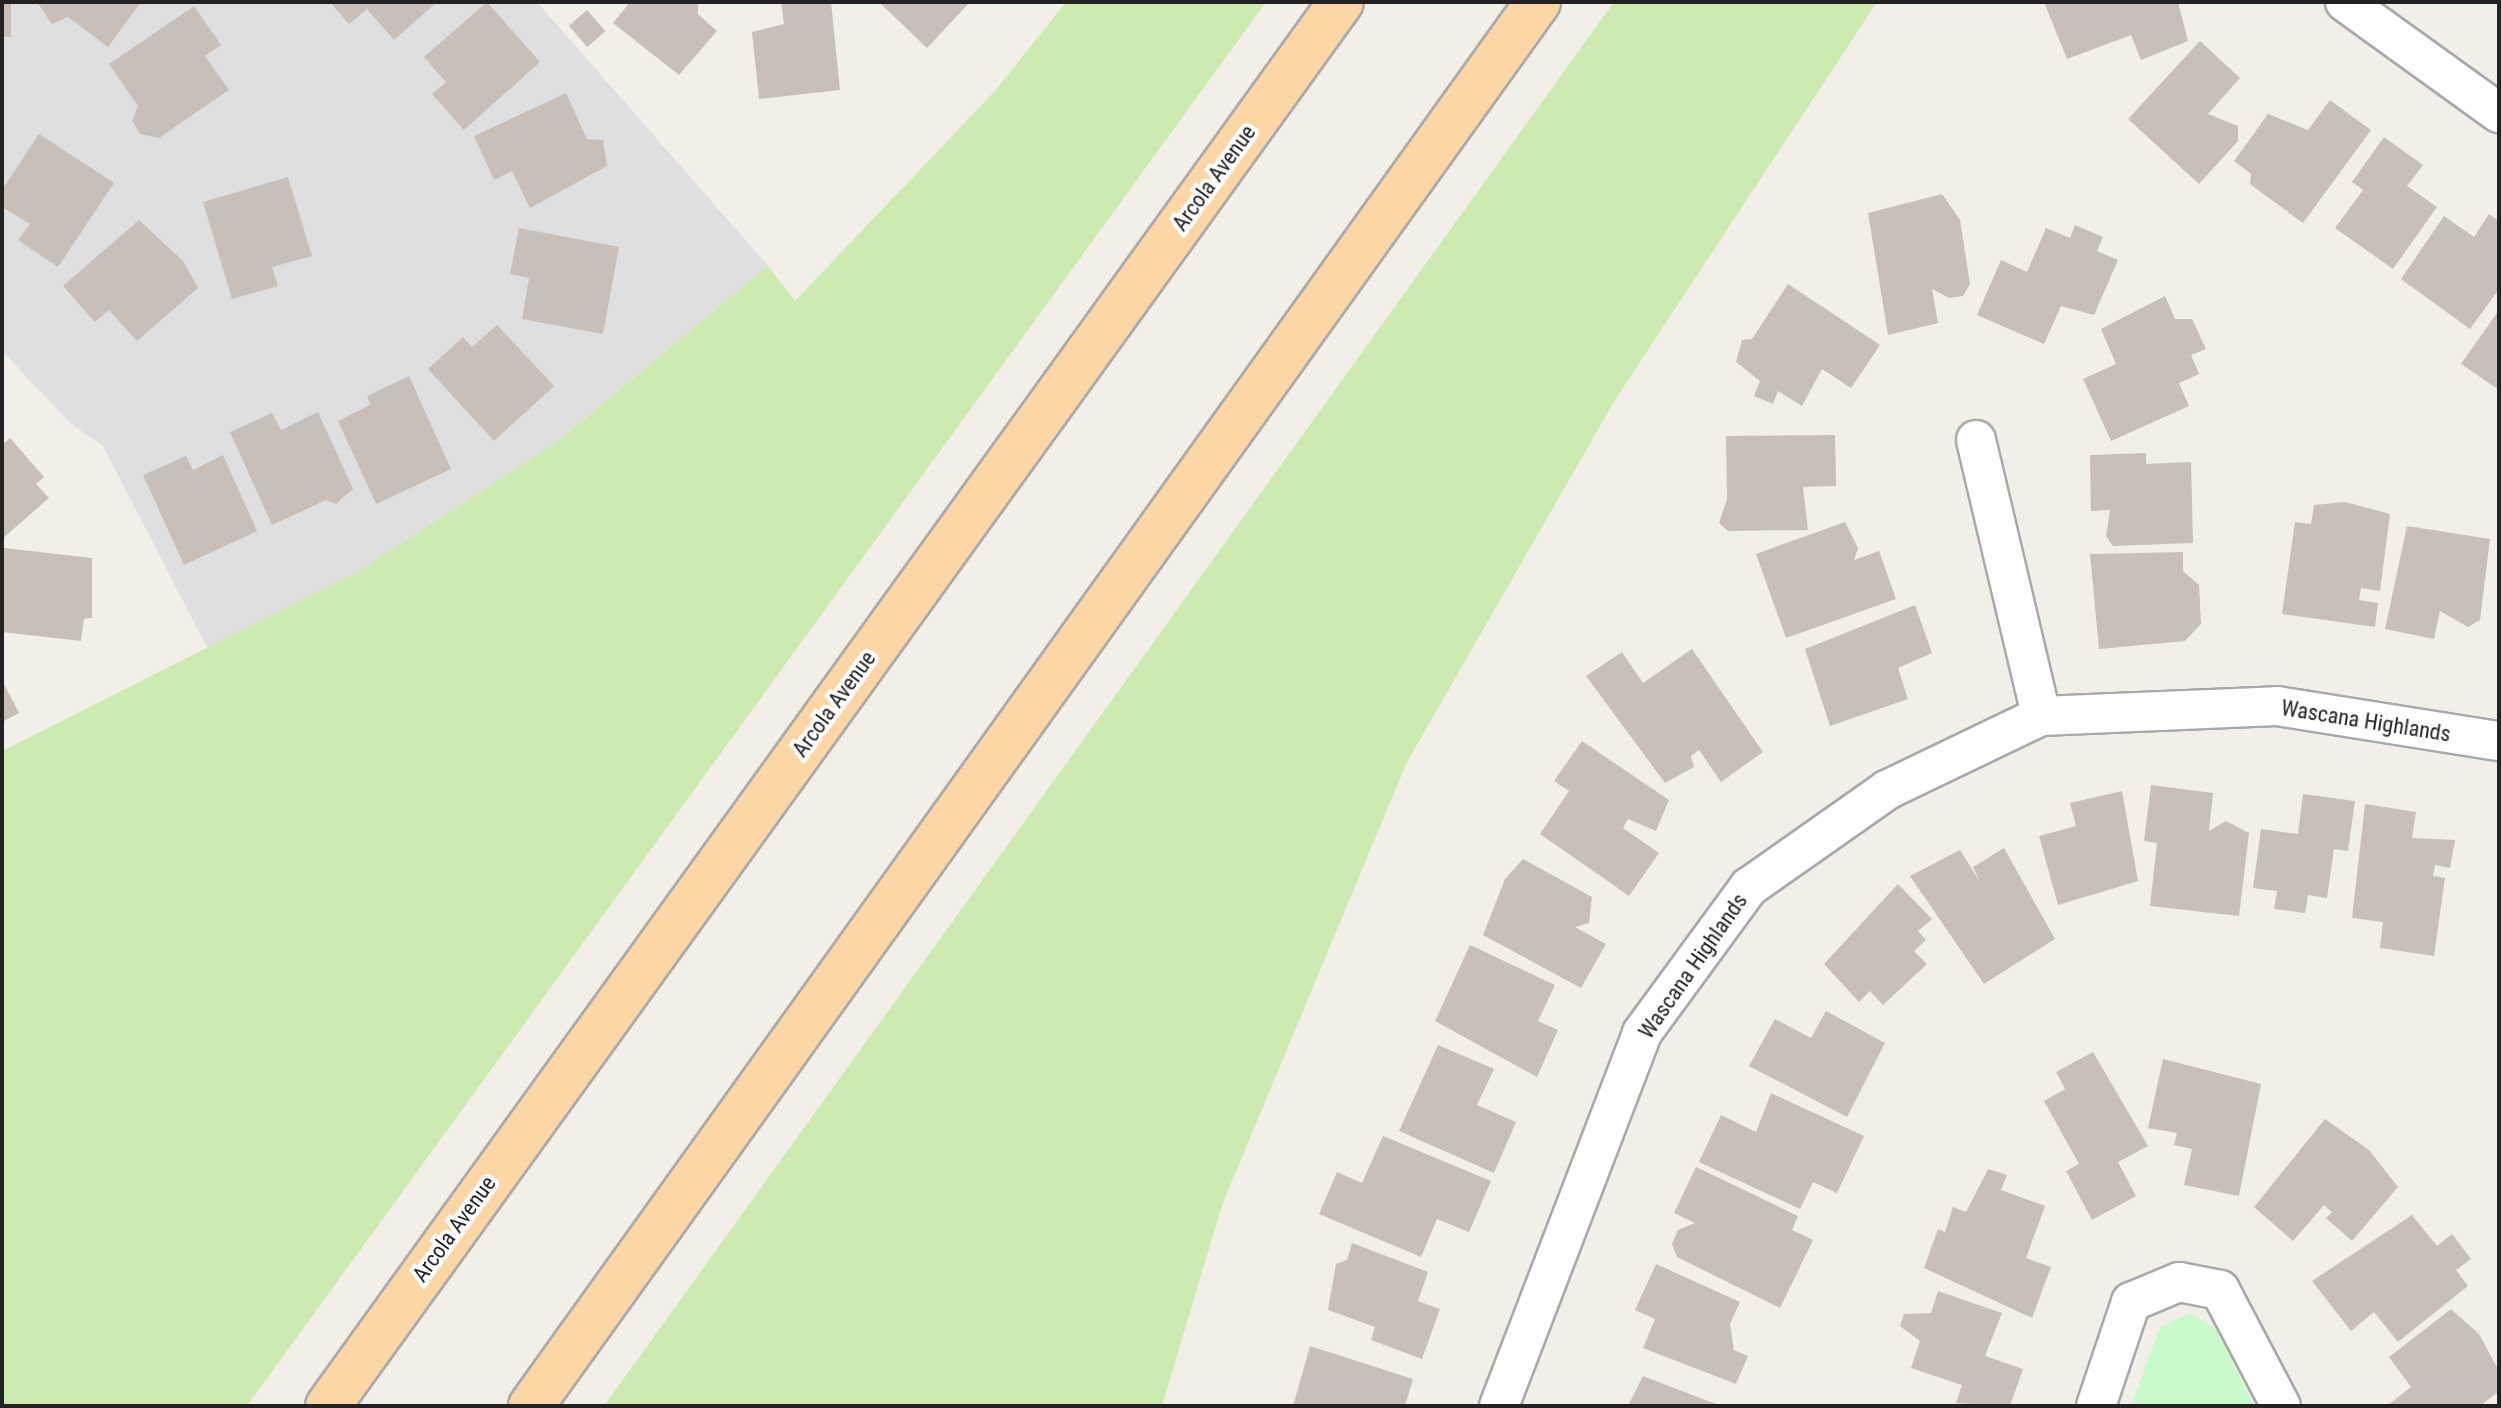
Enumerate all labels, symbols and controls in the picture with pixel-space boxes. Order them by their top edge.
street label: Arcola Avenue [1167,120,1261,236]
street label: Arcola Avenue [787,646,881,762]
street label: Wascana Highlands [2279,695,2453,747]
street label: Wascana Highlands [1633,888,1753,1044]
street label: Arcola Avenue [407,1171,501,1287]

